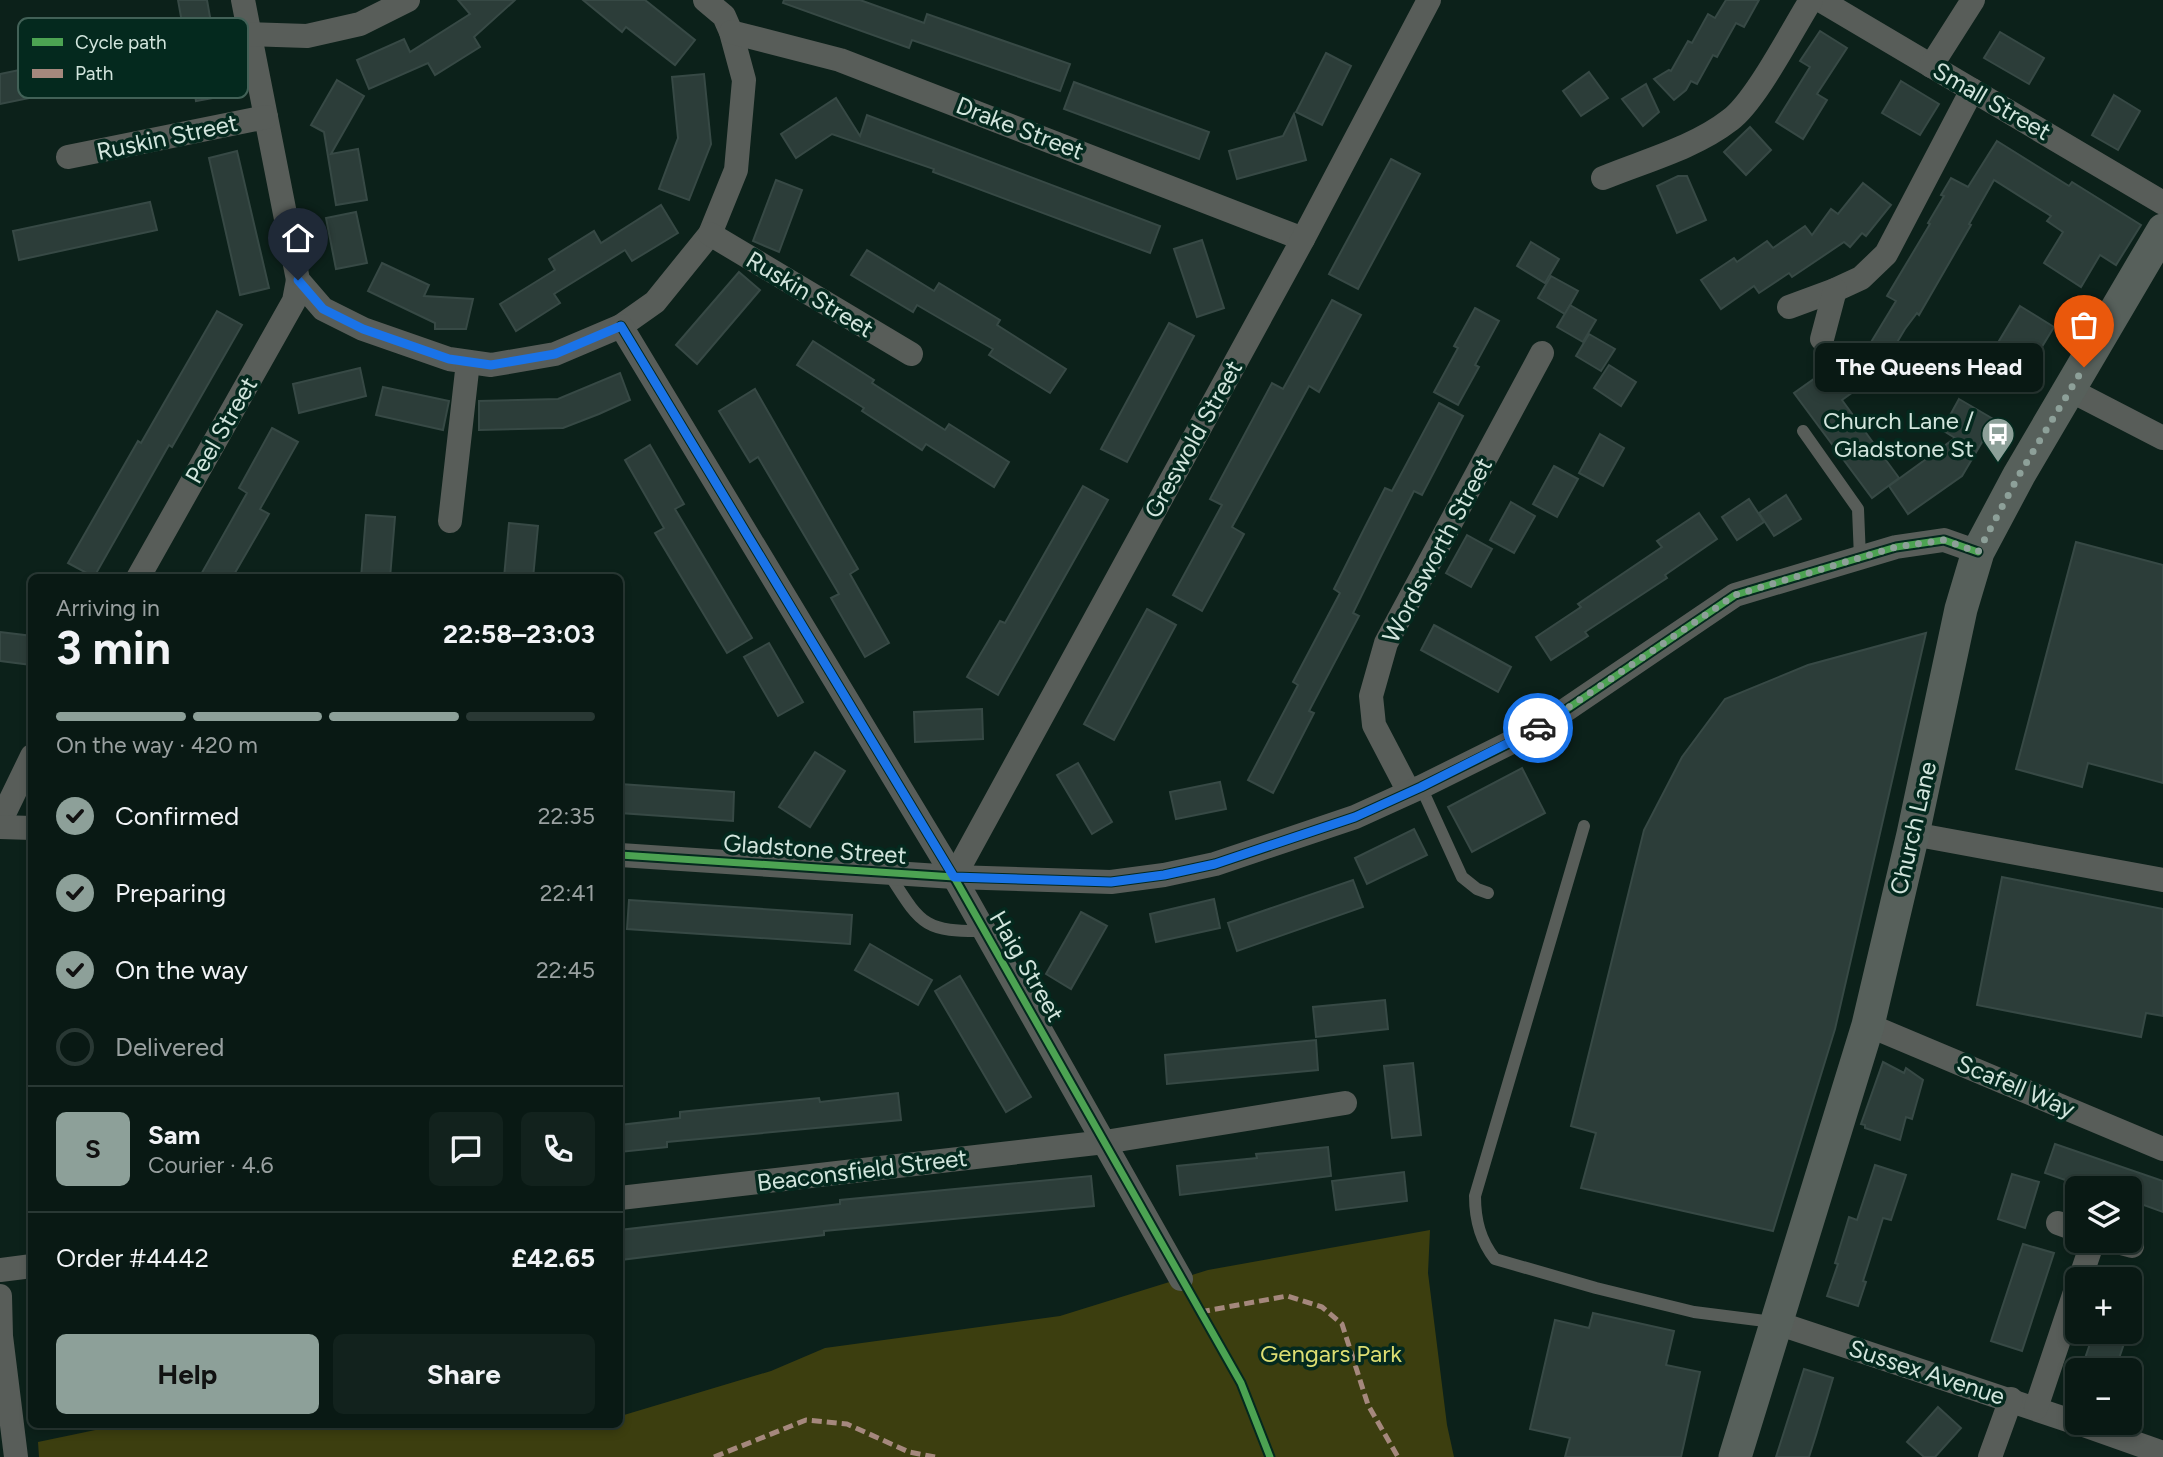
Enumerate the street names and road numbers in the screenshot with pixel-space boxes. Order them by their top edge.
street label: Small Street [1928,56,2056,146]
street label: Drake Street [952,90,1088,166]
street label: Ruskin Street [94,108,240,166]
street label: Ruskin Street [741,245,879,343]
street label: Greswold Street [1138,355,1248,523]
street label: Peel Street [179,372,263,488]
street label: Wordsworth Street [1376,452,1498,648]
street label: Church Lane [1884,759,1942,897]
street label: Gladstone Street [722,828,908,870]
street label: Haig Street [984,905,1070,1027]
street label: Scafell Way [1953,1048,2080,1124]
street label: Beaconsfield Street [755,1143,969,1197]
street label: Sussex Avenue [1845,1333,2009,1411]

